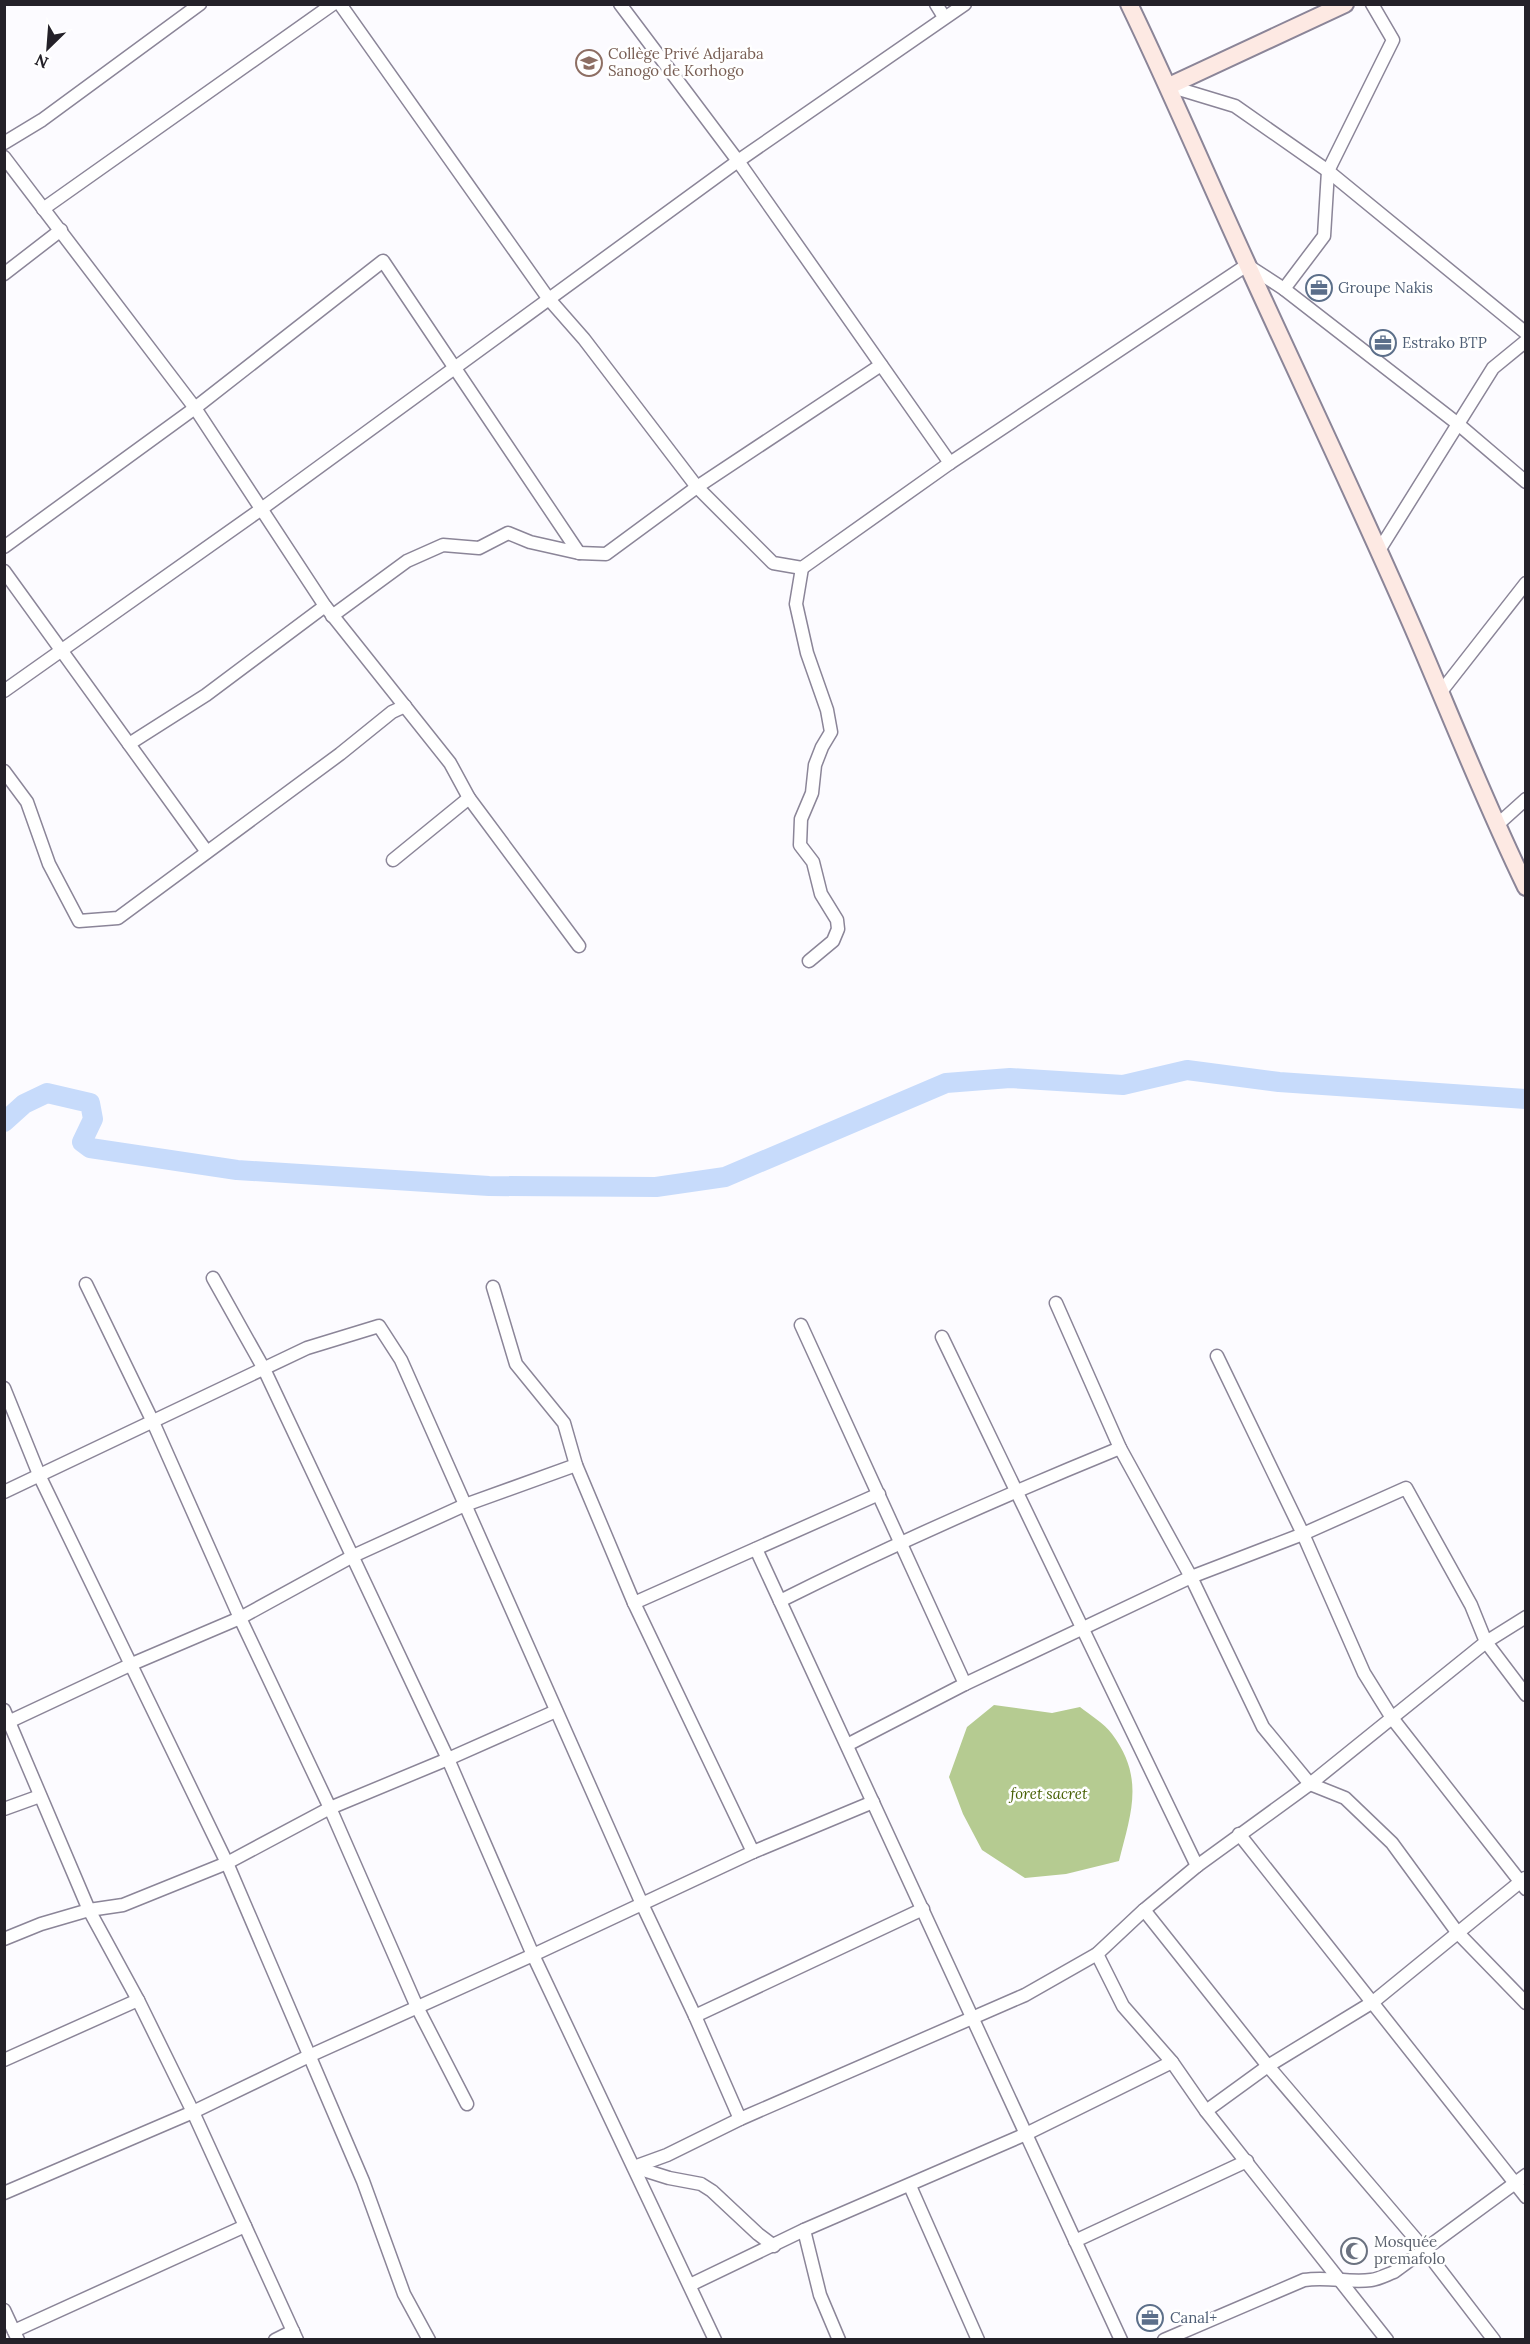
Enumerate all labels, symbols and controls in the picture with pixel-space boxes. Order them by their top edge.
north arrow [18,18,78,78]
place label: Collège Privé Adjaraba Sanogo de Korhogo [608,44,764,80]
school or university icon: Collège Privé Adjaraba Sanogo de Korhogo [574,48,604,78]
text: N [32,50,51,73]
office icon: Groupe Nakis [1304,273,1334,303]
place label: Groupe Nakis [1338,278,1433,297]
office icon: Estrako BTP [1368,328,1398,358]
place label: Estrako BTP [1402,333,1487,352]
park label: foret sacret [1009,1784,1088,1803]
place label: Mosquée premafolo [1374,2232,1445,2268]
mosque icon: Mosquée premafolo [1339,2236,1369,2266]
office icon: Canal+ [1135,2303,1165,2333]
place label: Canal+ [1170,2308,1217,2327]

